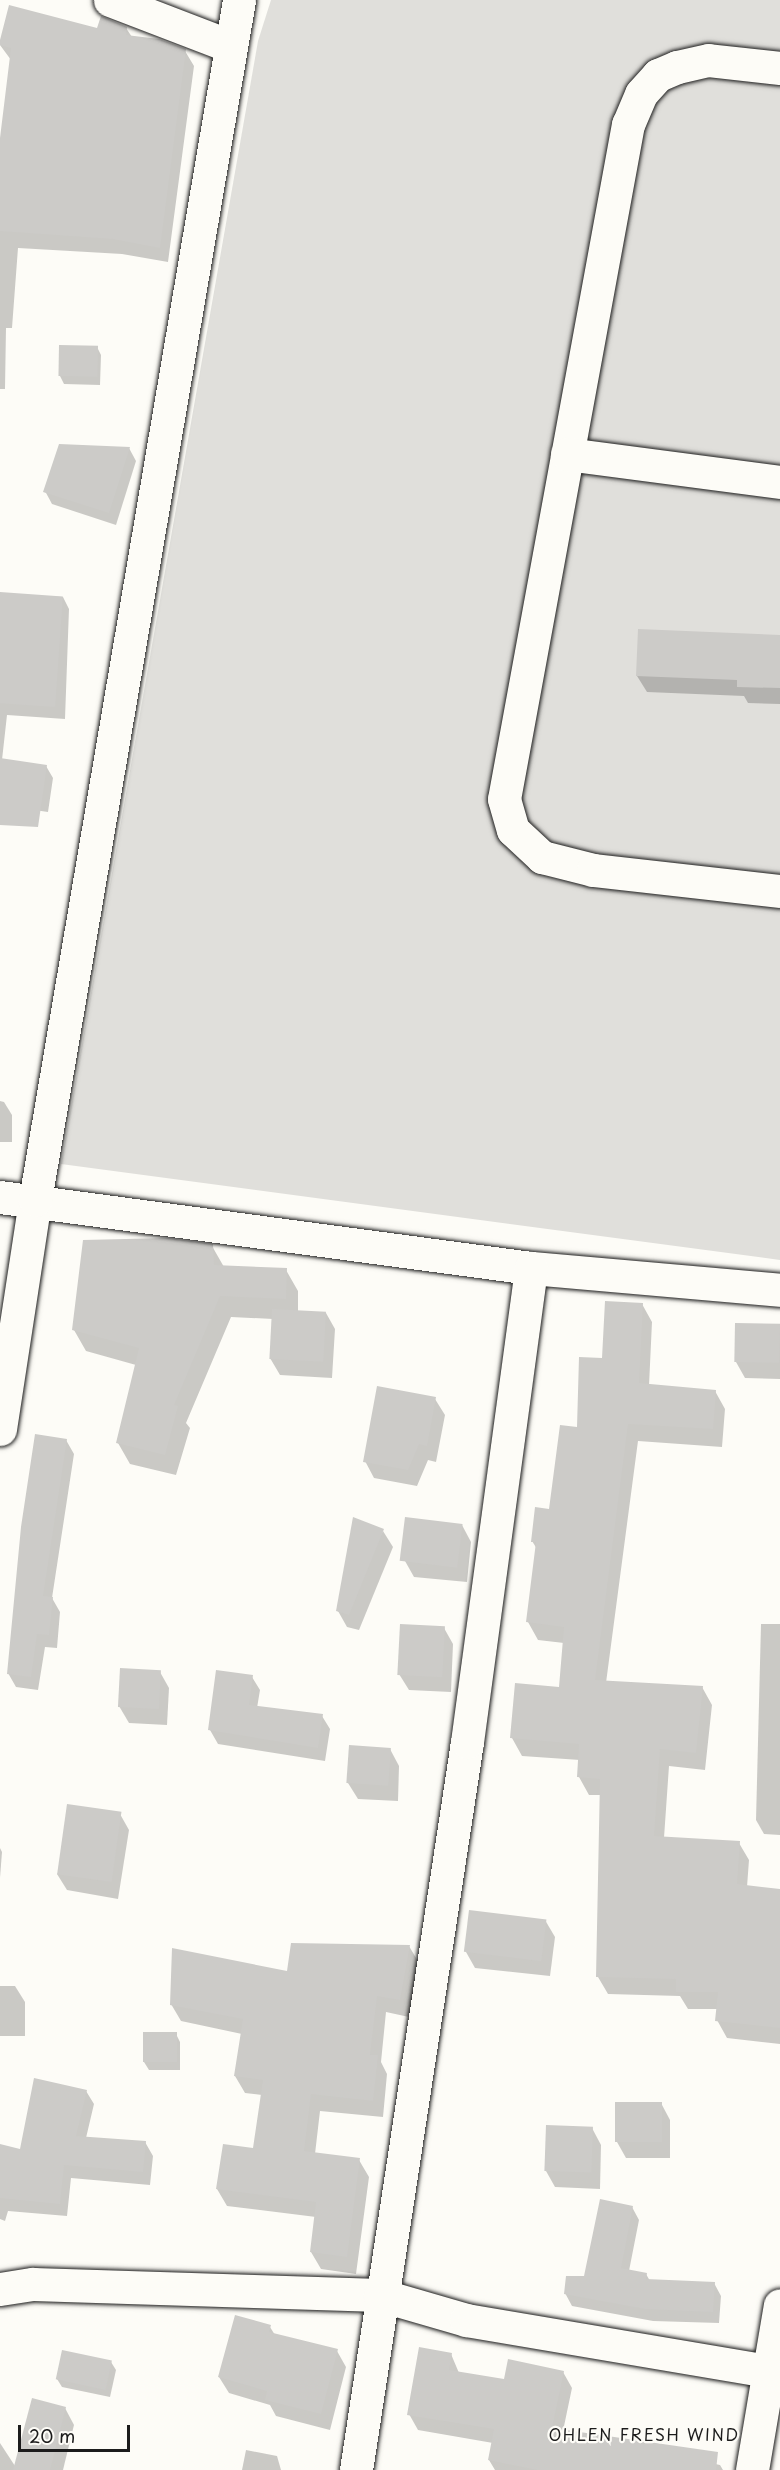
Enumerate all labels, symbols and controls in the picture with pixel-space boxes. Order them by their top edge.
scale bar [21,2413,134,2451]
text: 20 m [29,2422,75,2449]
district label: OHLEN FRESH WIND [549,2424,739,2444]

